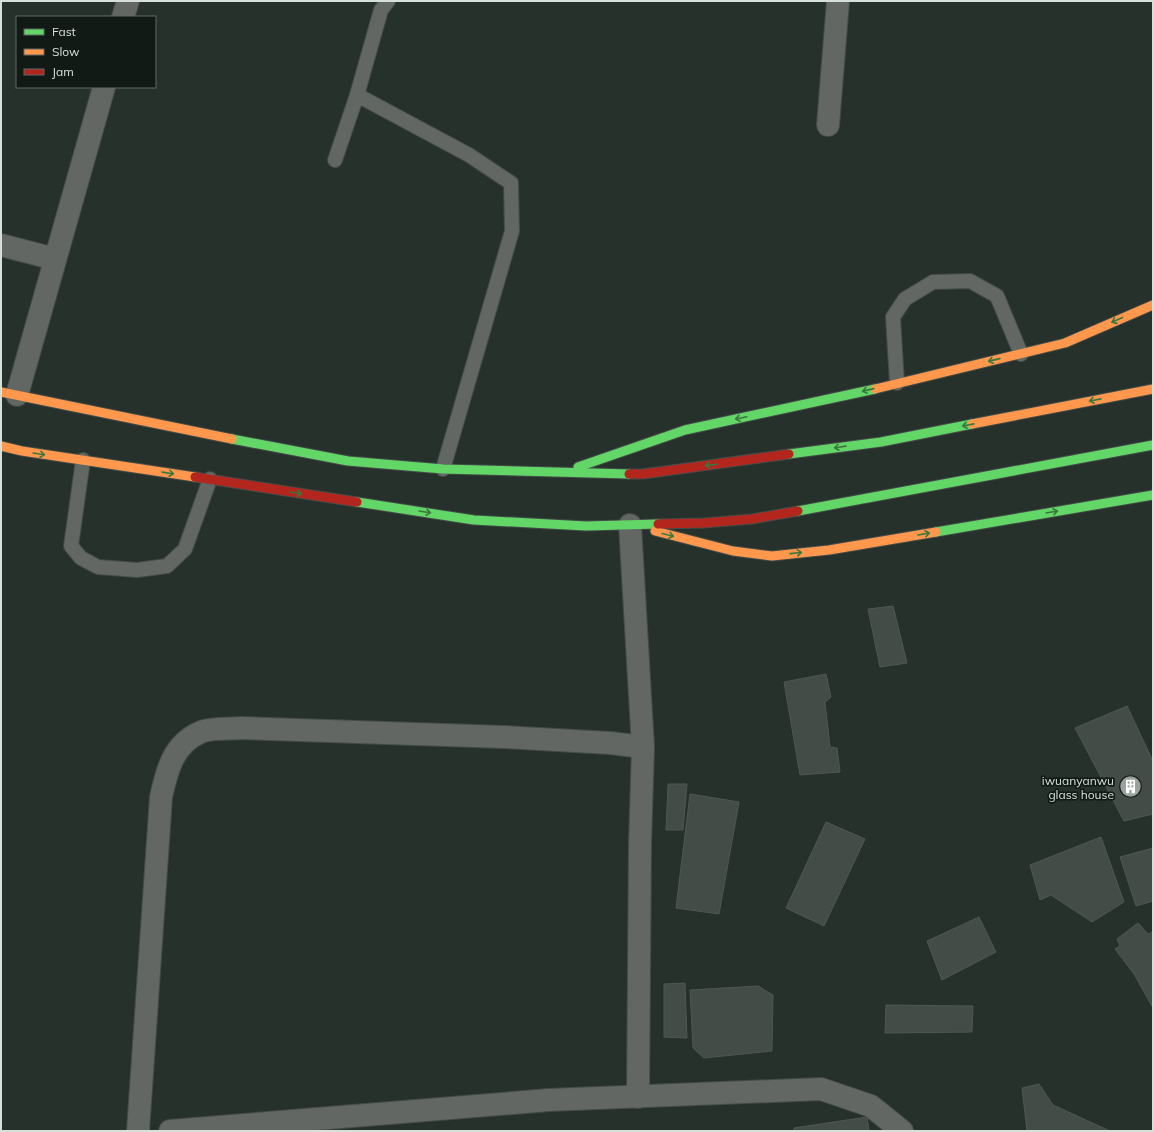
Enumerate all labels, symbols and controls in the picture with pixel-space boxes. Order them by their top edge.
legend [16,16,156,88]
text: Fast [52,24,76,39]
text: Slow [52,44,80,59]
text: Jam [52,64,74,79]
one-way arrow [1112,317,1124,325]
one-way arrow [988,357,1001,364]
one-way arrow [861,387,874,395]
one-way arrow [1089,396,1102,404]
one-way arrow [734,414,747,422]
one-way arrow [962,421,975,429]
one-way arrow [834,444,847,451]
one-way arrow [32,450,45,458]
one-way arrow [705,461,718,469]
one-way arrow [161,469,174,477]
one-way arrow [289,489,302,497]
one-way arrow [418,508,431,516]
one-way arrow [1045,508,1058,516]
one-way arrow [917,530,930,538]
one-way arrow [661,532,674,539]
one-way arrow [789,549,802,557]
place label: iwuanyanwu glass house [1042,773,1114,802]
building icon: iwuanyanwu glass house [1117,774,1143,800]

